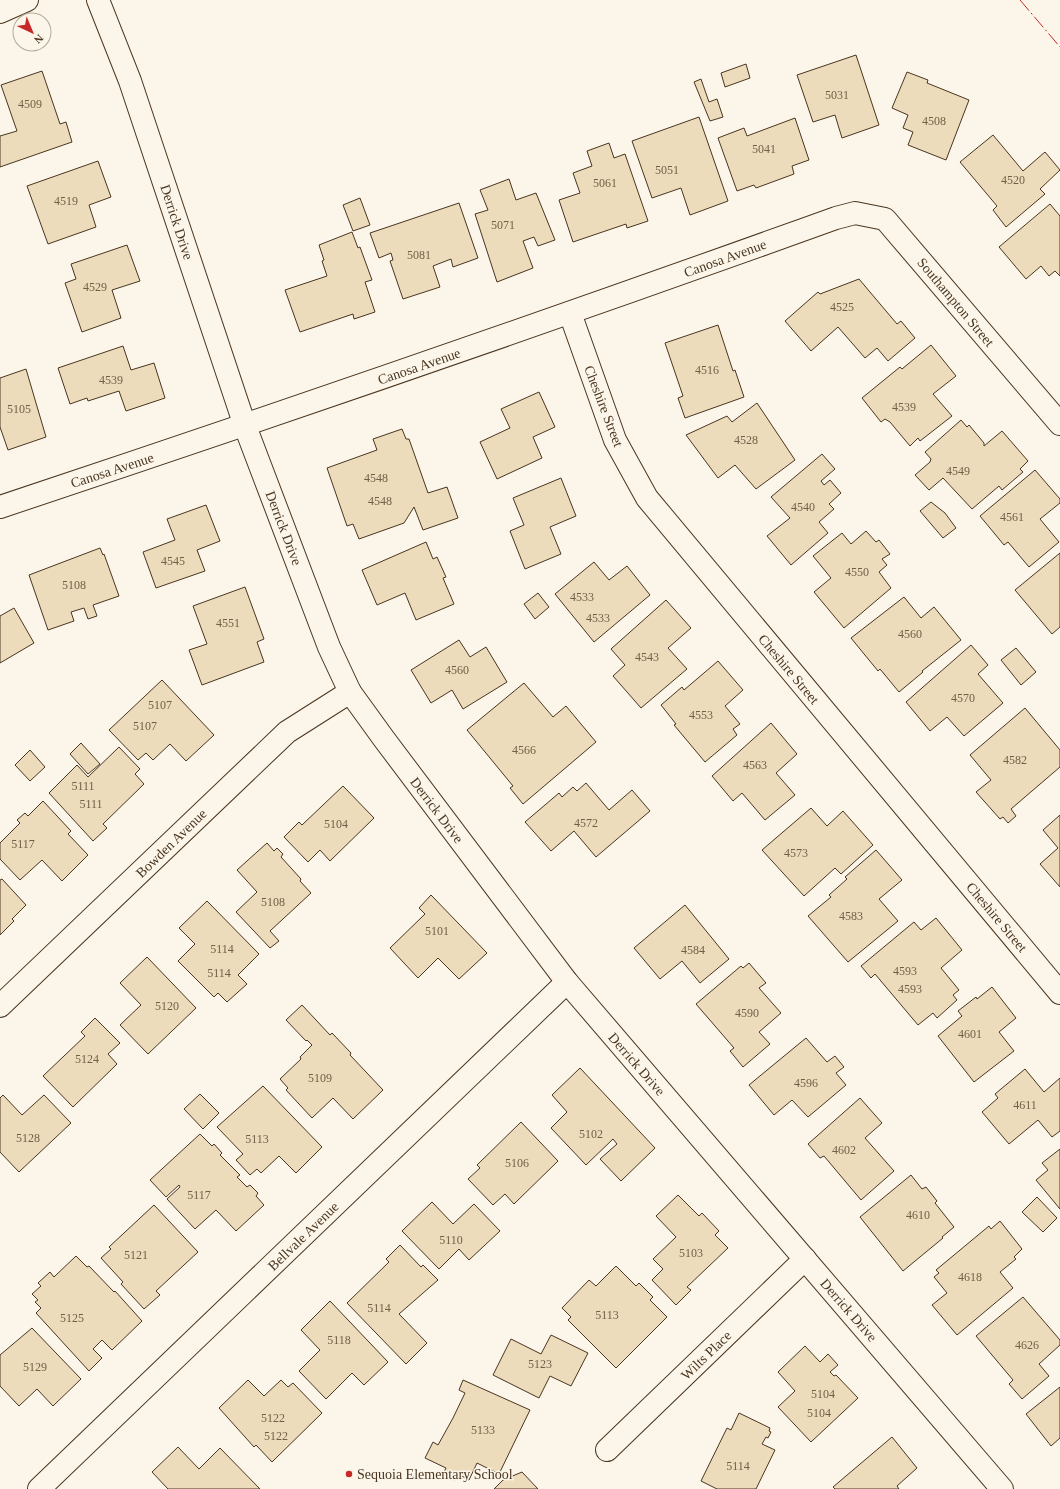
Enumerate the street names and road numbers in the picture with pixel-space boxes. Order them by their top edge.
street label: Derrick Drive [157,183,196,262]
street label: Canosa Avenue [682,237,768,280]
street label: Southampton Street [914,255,997,350]
street label: Canosa Avenue [376,345,462,388]
street label: Cheshire Street [581,363,626,449]
street label: Canosa Avenue [69,450,156,491]
street label: Derrick Drive [263,489,305,567]
street label: Cheshire Street [755,632,822,707]
street label: Derrick Drive [407,775,466,846]
street label: Bowden Avenue [133,806,210,881]
street label: Cheshire Street [963,880,1030,955]
street label: Derrick Drive [605,1030,668,1099]
street label: Bellvale Avenue [265,1199,342,1274]
street label: Derrick Drive [817,1276,880,1345]
street label: Wilts Place [678,1328,734,1383]

